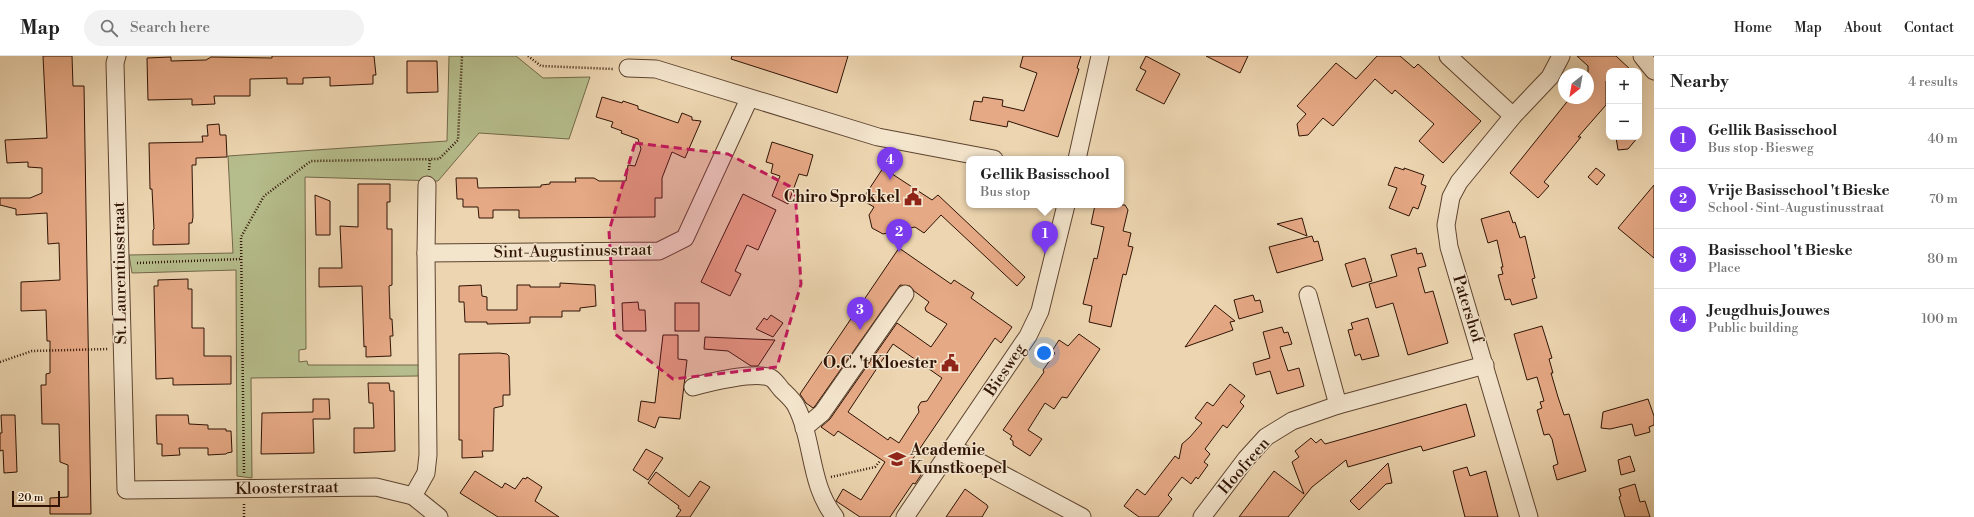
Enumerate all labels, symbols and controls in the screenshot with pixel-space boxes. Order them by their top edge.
search box [84,10,364,46]
text: Map [20,16,60,40]
icon: search [98,17,120,39]
text: Search here [130,18,210,37]
text: Home [1734,19,1772,37]
text: Map [1794,19,1822,37]
text: About [1844,19,1882,37]
text: Contact [1904,19,1954,37]
north arrow [1558,68,1594,104]
map controls [1606,68,1642,140]
button: + [1606,68,1642,104]
text: Nearby [1670,71,1729,93]
text: 4 results [1908,74,1958,90]
button: − [1606,104,1642,140]
text: Gellik Basisschool [1708,121,1837,140]
text: 1 [1680,131,1686,147]
text: 40 m [1928,131,1958,147]
text: Bus stop · Biesweg [1708,140,1814,156]
pin: 4 [877,147,903,180]
popup [966,156,1124,208]
text: Gellik Basisschool [980,165,1110,184]
text: Vrije Basisschool 't Bieske [1708,181,1890,200]
text: Bus stop [980,184,1030,200]
place label: Chiro Sprokkel [784,187,901,207]
public building icon: Chiro Sprokkel [903,187,923,207]
text: 2 [1679,191,1687,207]
text: 70 m [1929,191,1958,207]
text: School · Sint-Augustinusstraat [1708,200,1884,216]
street label: St. Laurentiusstraat [109,201,131,344]
pin: 2 [886,219,912,252]
pin: 1 [1032,221,1058,254]
street label: Sint-Augustinusstraat [494,240,653,262]
text: Basisschool 't Bieske [1708,241,1852,260]
text: 3 [1679,251,1687,267]
text: 80 m [1927,251,1958,267]
text: Place [1708,260,1740,276]
street label: Patershof [1448,273,1488,346]
pin: 3 [847,297,873,330]
text: Jeugdhuis Jouwes [1708,301,1830,320]
text: 4 [1679,311,1687,327]
text: 100 m [1922,311,1958,327]
text: Public building [1708,320,1798,336]
street label: Biesweg [980,339,1030,401]
your location [1034,343,1054,363]
place label: O.C. 't Kloester [823,353,937,373]
public building icon: O.C. 't Kloester [940,353,960,373]
street label: Hoofreen [1214,433,1274,499]
place label: Academie Kunstkoepel [909,440,1008,478]
school or university icon: Academie Kunstkoepel [887,449,907,469]
street label: Kloosterstraat [235,477,339,499]
scale bar [12,489,60,508]
text: 20 m [18,491,43,505]

